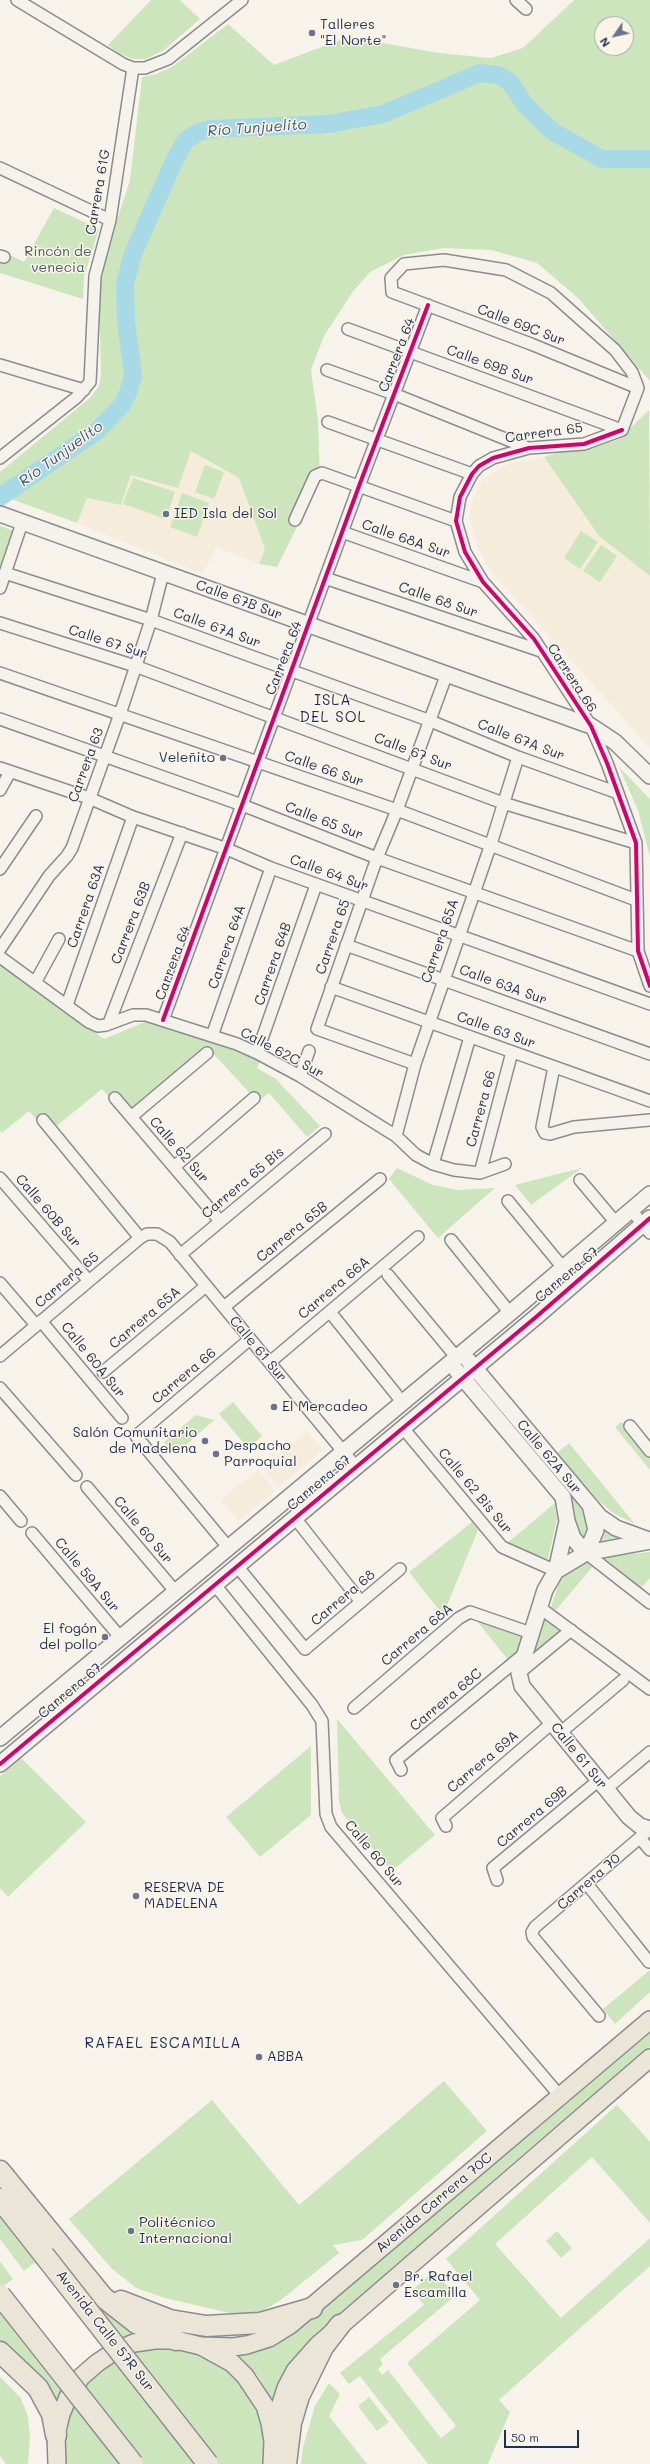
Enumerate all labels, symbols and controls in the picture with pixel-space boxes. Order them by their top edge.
north arrow [594,16,634,56]
place label: Talleres "El Norte" [320,17,386,50]
marker: Talleres "El Norte" [307,28,317,38]
text: N [596,35,613,50]
water label: Río Tunjuelito [207,116,307,140]
street label: Carrera 61G [82,148,114,236]
park label: Rincón de venecia [24,244,92,276]
street label: Calle 69C Sur [475,301,567,349]
street label: Carrera 64 [375,315,419,395]
street label: Calle 69B Sur [444,341,536,389]
water label: Río Tunjuelito [16,418,106,490]
street label: Carrera 65 [504,419,584,447]
place label: IED Isla del Sol [174,506,277,522]
marker: IED Isla del Sol [161,509,171,519]
street label: Calle 68A Sur [360,516,452,562]
street label: Calle 67B Sur [193,577,285,623]
street label: Calle 68 Sur [396,579,480,621]
street label: Calle 67A Sur [171,604,263,652]
street label: Carrera 64 [262,618,306,698]
street label: Calle 67 Sur [66,621,150,663]
street label: Carrera 66 [544,640,600,716]
district label: ISLA DEL SOL [300,691,366,726]
street label: Calle 67A Sur [475,716,567,764]
street label: Carrera 63 [65,725,107,805]
street label: Calle 67 Sur [372,729,454,775]
street label: Calle 66 Sur [282,748,366,790]
place label: Veleñito [159,750,215,766]
marker: Veleñito [218,753,228,763]
street label: Calle 65 Sur [282,798,366,844]
street label: Calle 64 Sur [287,851,371,895]
street label: Carrera 63A [64,862,108,950]
street label: Carrera 63B [108,879,154,967]
street label: Carrera 65 [312,897,354,977]
street label: Carrera 65A [418,897,462,985]
street label: Carrera 64A [205,903,249,991]
street label: Carrera 64B [251,920,295,1008]
street label: Carrera 64 [152,923,194,1003]
street label: Calle 63A Sur [457,961,549,1009]
street label: Calle 63 Sur [454,1008,538,1052]
street label: Calle 62C Sur [237,1024,327,1082]
street label: Carrera 66 [463,1069,499,1149]
street label: Calle 62 Sur [146,1113,212,1187]
street label: Carrera 65 Bis [198,1144,288,1222]
street label: Calle 60B Sur [12,1171,84,1251]
street label: Carrera 65B [253,1198,331,1266]
street label: Carrera 67 [532,1244,602,1306]
street label: Carrera 65 [32,1248,102,1312]
street label: Carrera 66A [295,1253,373,1323]
street label: Carrera 65A [106,1283,184,1353]
street label: Calle 61 Sur [226,1313,290,1385]
street label: Calle 60A Sur [57,1319,129,1401]
street label: Carrera 66 [149,1344,219,1408]
place label: El Mercadeo [282,1399,368,1415]
marker: El Mercadeo [269,1402,279,1412]
street label: Calle 62A Sur [513,1416,585,1498]
place label: Salón Comunitario de Madelena [73,1425,197,1458]
marker: Salón Comunitario de Madelena [200,1436,210,1446]
place label: Despacho Parroquial [224,1438,297,1470]
street label: Calle 62 Bis Sur [434,1445,516,1537]
marker: Despacho Parroquial [211,1449,221,1459]
street label: Carrera 67 [284,1452,354,1514]
street label: Calle 60 Sur [110,1493,176,1567]
street label: Calle 59A Sur [51,1534,123,1616]
street label: Carrera 68 [307,1566,379,1630]
street label: Carrera 68A [378,1600,456,1670]
place label: El fogón del pollo [39,1621,97,1654]
marker: El fogón del pollo [100,1632,110,1642]
street label: Carrera 67 [35,1660,105,1722]
street label: Carrera 68C [407,1665,485,1735]
street label: Calle 61 Sur [547,1719,611,1793]
street label: Carrera 69A [444,1727,522,1797]
street label: Carrera 69B [493,1783,571,1851]
street label: Calle 60 Sur [341,1817,407,1891]
street label: Carrera 70 [554,1850,624,1914]
place label: RESERVA DE MADELENA [144,1880,225,1912]
marker: RESERVA DE MADELENA [131,1891,141,1901]
district label: RAFAEL ESCAMILLA [84,2034,242,2052]
place label: ABBA [267,2049,304,2065]
marker: ABBA [254,2052,264,2062]
street label: Avenida Carrera 70C [372,2149,496,2257]
place label: Politécnico Internacional [139,2215,232,2248]
marker: Politécnico Internacional [126,2226,136,2236]
street label: Avenida Calle 57R Sur [52,2267,158,2395]
place label: Br. Rafael Escamilla [404,2269,472,2302]
marker: Br. Rafael Escamilla [391,2280,401,2290]
scale bar [506,2422,581,2448]
text: 50 m [511,2429,539,2445]

